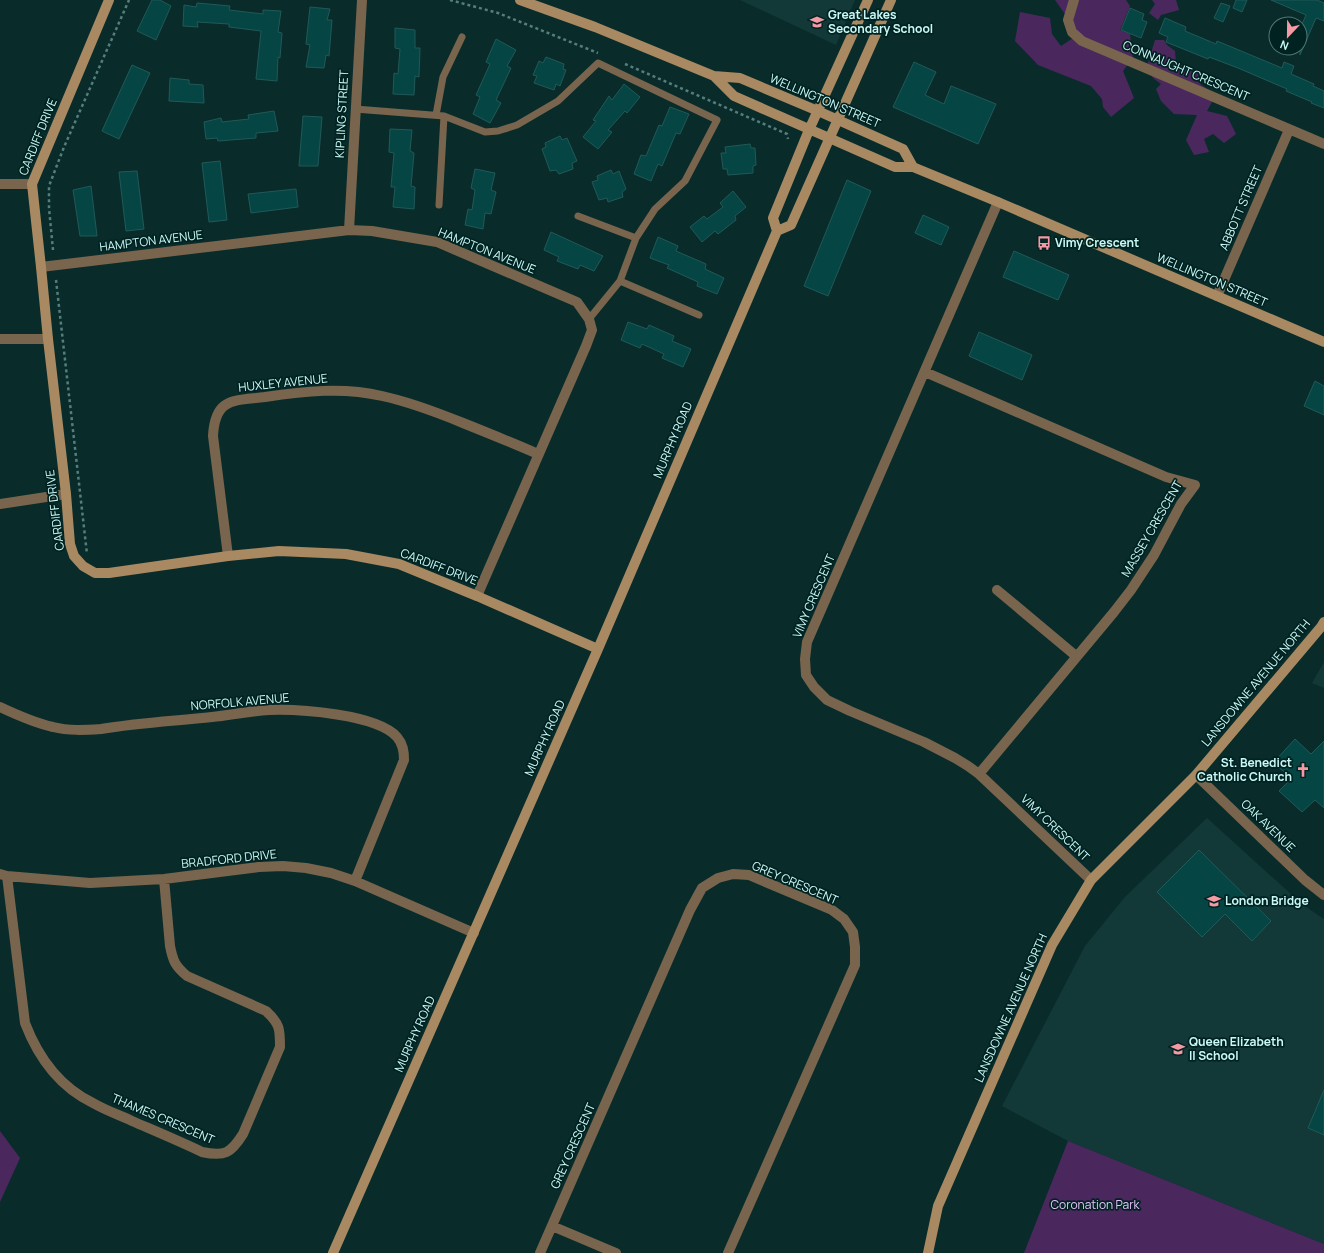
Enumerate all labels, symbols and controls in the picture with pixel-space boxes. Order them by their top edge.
place label: Great Lakes Secondary School [828,6,933,37]
school or university icon: Great Lakes Secondary School [809,14,825,30]
north arrow [1268,16,1308,56]
street label: CONNAUGHT CRESCENT [1120,36,1253,105]
text: N [1278,37,1291,54]
street label: KIPLING STREET [331,69,352,158]
street label: WELLINGTON STREET [767,69,884,132]
street label: CARDIFF DRIVE [14,96,61,178]
street label: ABBOTT STREET [1215,162,1266,253]
street label: HAMPTON AVENUE [436,223,539,278]
street label: HAMPTON AVENUE [98,226,204,255]
place label: Vimy Crescent [1055,234,1139,251]
bus stop icon: Vimy Crescent [1036,235,1052,251]
street label: WELLINGTON STREET [1154,248,1271,311]
street label: HUXLEY AVENUE [237,369,329,396]
street label: MURPHY ROAD [649,399,696,481]
street label: CARDIFF DRIVE [41,468,68,551]
street label: MASSEY CRESCENT [1117,477,1187,580]
street label: CARDIFF DRIVE [398,544,480,589]
street label: VIMY CRESCENT [788,550,839,640]
street label: LANSDOWNE AVENUE NORTH [1197,616,1314,750]
street label: NORFOLK AVENUE [190,689,290,714]
street label: MURPHY ROAD [520,697,569,779]
place label: St. Benedict Catholic Church [1197,754,1292,785]
church icon: St. Benedict Catholic Church [1295,762,1311,778]
street label: VIMY CRESCENT [1017,790,1094,865]
street label: OAK AVENUE [1237,795,1299,856]
street label: BRADFORD DRIVE [180,845,278,872]
street label: GREY CRESCENT [749,857,842,909]
place label: London Bridge [1225,892,1309,909]
school or university icon: London Bridge [1206,893,1222,909]
street label: LANSDOWNE AVENUE NORTH [970,931,1051,1085]
street label: MURPHY ROAD [390,993,439,1075]
place label: Queen Elizabeth II School [1189,1033,1284,1064]
school or university icon: Queen Elizabeth II School [1170,1041,1186,1057]
street label: THAMES CRESCENT [109,1089,218,1148]
street label: GREY CRESCENT [546,1099,599,1191]
park label: Coronation Park [1051,1196,1141,1213]

